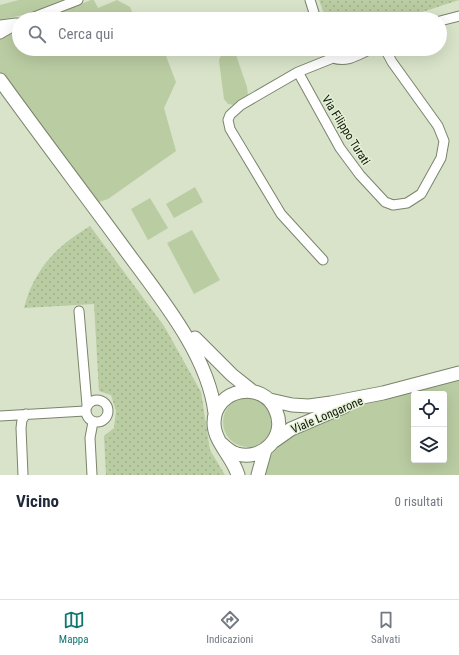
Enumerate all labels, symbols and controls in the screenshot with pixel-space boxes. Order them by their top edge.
search box [12,12,447,56]
icon: search [26,23,48,45]
text: Cerca qui [58,25,114,43]
street label: Via Filippo Turati [319,93,373,167]
map controls [411,391,447,463]
button: locate [411,391,447,427]
street label: Viale Longarone [289,393,365,436]
button: layers [411,427,447,463]
text: Vicino [16,491,59,511]
text: 0 risultati [395,494,443,509]
tab: Mappa [59,609,89,646]
tab: Indicazioni [206,609,253,646]
tab: Salvati [371,609,400,646]

